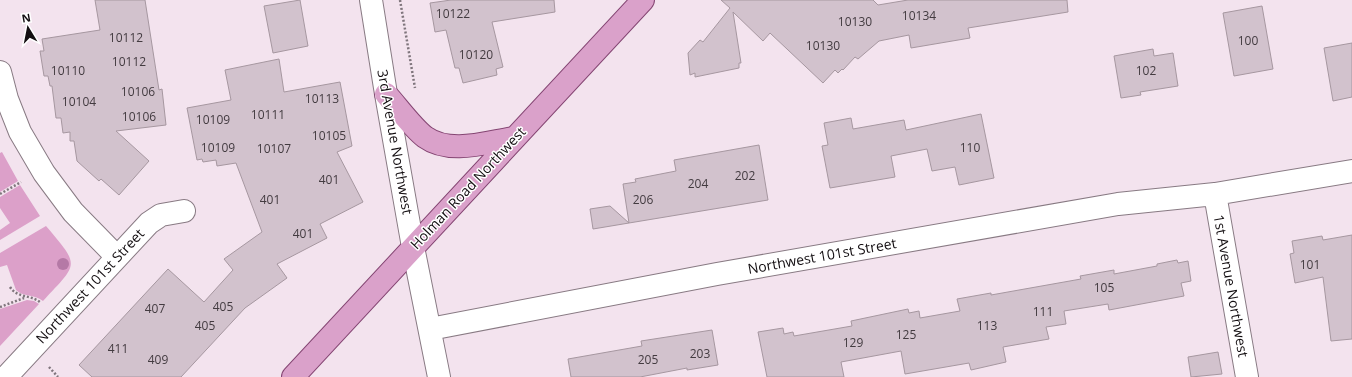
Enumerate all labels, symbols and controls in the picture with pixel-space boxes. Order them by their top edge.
house number: 10122 [436,5,470,22]
house number: 10134 [902,7,936,24]
north arrow [8,8,48,48]
text: N [20,9,32,26]
house number: 10130 [838,13,872,30]
house number: 10112 [109,29,143,46]
house number: 100 [1238,32,1258,49]
house number: 10130 [806,37,840,54]
house number: 10120 [459,46,493,63]
house number: 10112 [112,53,146,70]
house number: 10110 [51,62,85,79]
house number: 102 [1136,62,1156,79]
street label: 3rd Avenue Northwest [373,68,418,216]
house number: 10106 [121,83,155,100]
house number: 10113 [305,90,339,107]
house number: 10104 [62,93,96,110]
house number: 10111 [251,106,285,123]
house number: 10106 [122,108,156,125]
house number: 10109 [196,111,230,128]
street label: Holman Road Northwest [406,122,529,253]
house number: 10105 [312,127,346,144]
house number: 10109 [201,139,235,156]
house number: 110 [960,139,980,156]
house number: 10107 [257,140,291,157]
house number: 202 [735,167,755,184]
house number: 401 [319,171,339,188]
house number: 204 [688,175,708,192]
house number: 401 [260,191,280,208]
house number: 206 [633,191,653,208]
street label: 1st Avenue Northwest [1210,213,1253,359]
street label: Northwest 101st Street [31,224,148,347]
house number: 401 [293,225,313,242]
street label: Northwest 101st Street [746,233,898,278]
house number: 101 [1300,256,1320,273]
house number: 105 [1094,279,1114,296]
house number: 405 [213,298,233,315]
house number: 407 [145,300,165,317]
house number: 111 [1033,303,1053,320]
house number: 405 [195,317,215,334]
house number: 113 [977,317,997,334]
house number: 125 [896,326,916,343]
house number: 129 [843,334,863,351]
house number: 411 [108,340,128,357]
house number: 203 [690,345,710,362]
house number: 409 [148,351,168,368]
house number: 205 [638,351,658,368]

